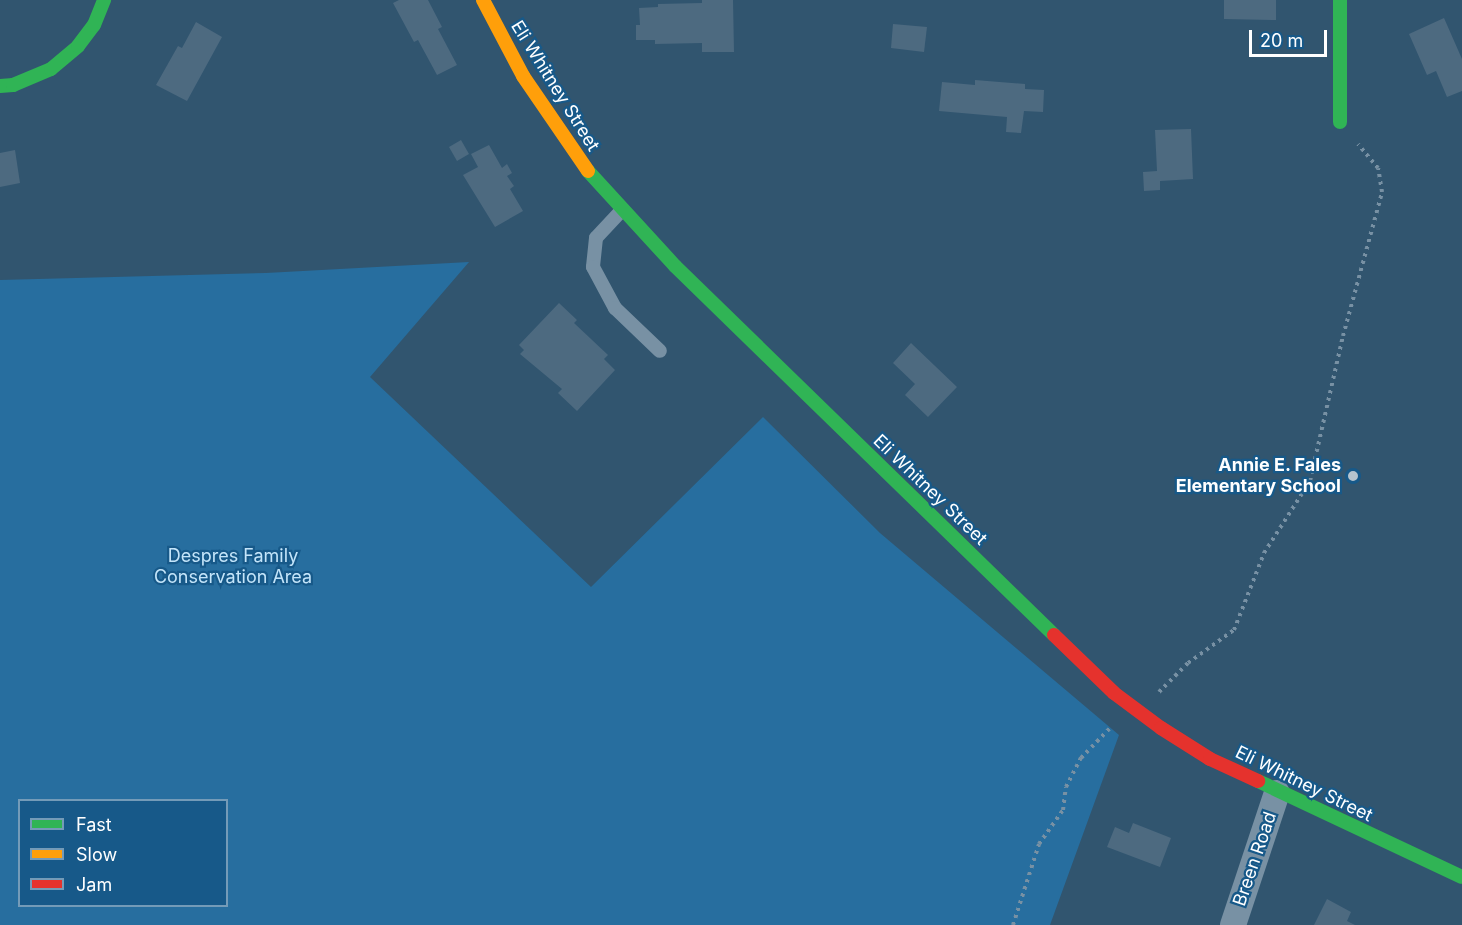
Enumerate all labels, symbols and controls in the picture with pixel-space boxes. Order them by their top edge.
street label: Eli Whitney Street [506,17,604,155]
scale bar [1252,18,1330,56]
text: 20 m [1260,30,1303,51]
street label: Eli Whitney Street [869,430,991,550]
place label: Annie E. Fales Elementary School [1176,455,1341,498]
marker: Annie E. Fales Elementary School [1346,469,1360,483]
park label: Despres Family Conservation Area [154,546,312,588]
street label: Eli Whitney Street [1232,741,1376,827]
legend [18,799,228,907]
street label: Breen Road [1229,809,1281,909]
text: Fast [76,814,112,835]
text: Slow [76,844,117,865]
text: Jam [76,874,112,895]

